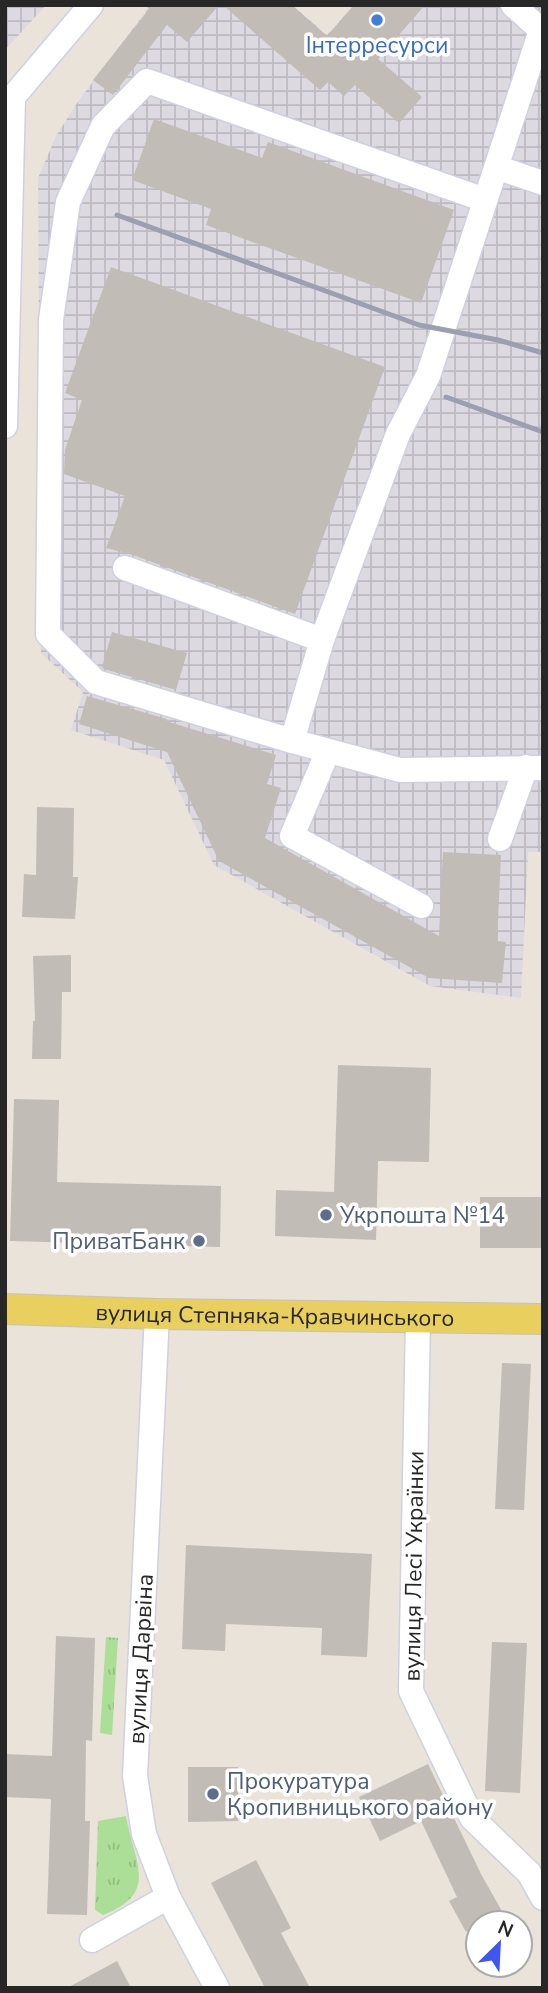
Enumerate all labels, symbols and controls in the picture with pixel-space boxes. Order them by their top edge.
marker: Інтерресурси [369,12,385,28]
place label: Інтерресурси [306,30,448,61]
place label: Укрпошта №14 [339,1200,505,1231]
marker: Укрпошта №14 [318,1207,334,1223]
place label: ПриватБанк [52,1226,186,1257]
marker: ПриватБанк [191,1233,207,1249]
street label: вулиця Степняка-Кравчинського [95,1296,455,1333]
street label: вулиця Лесі Українки [396,1450,432,1682]
street label: вулиця Дарвіна [121,1573,161,1745]
place label: Прокуратура Кропивницького району [227,1766,493,1823]
marker: Прокуратура Кропивницького району [205,1786,221,1802]
north arrow [464,1909,534,1979]
text: N [494,1915,517,1944]

